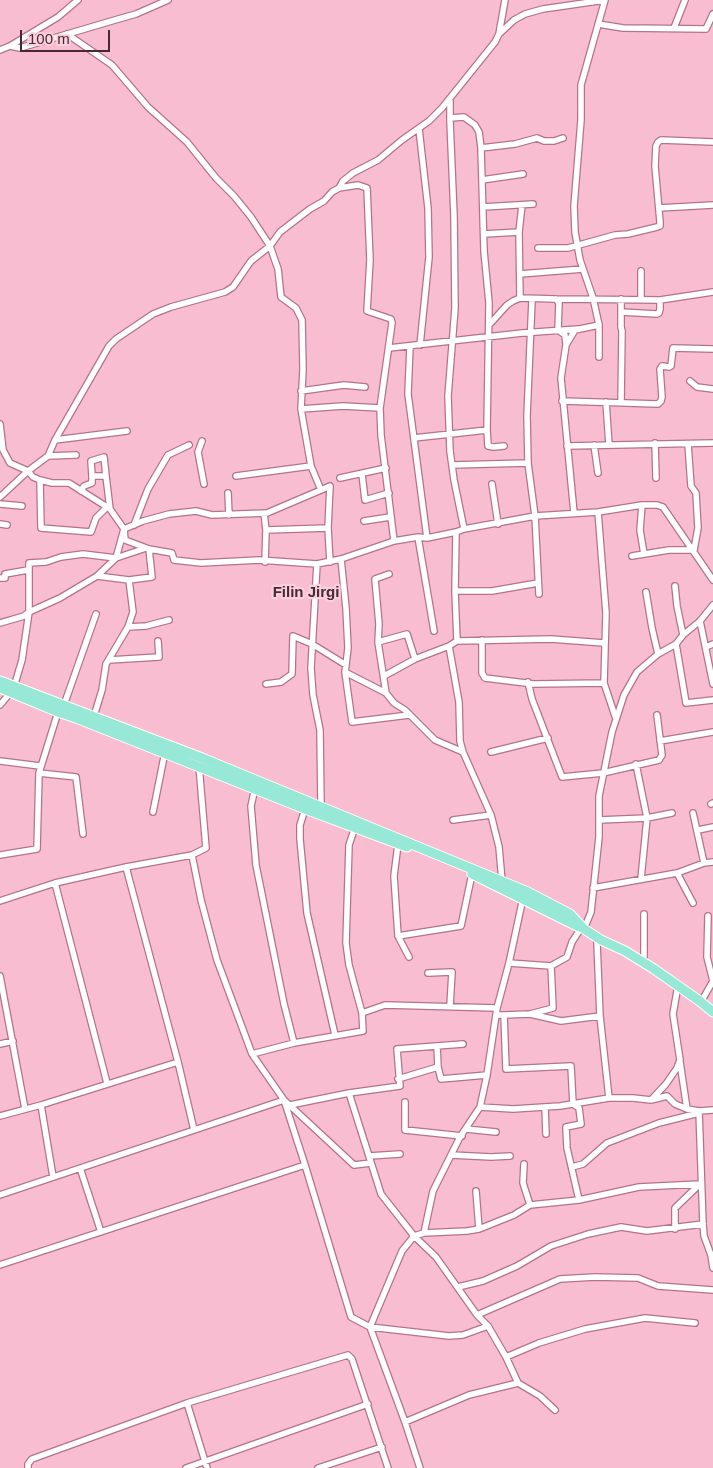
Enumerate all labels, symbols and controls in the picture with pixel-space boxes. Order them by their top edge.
scale bar [22,20,112,52]
text: 100 m [28,30,70,47]
district label: Filin Jirgi [273,584,339,602]

